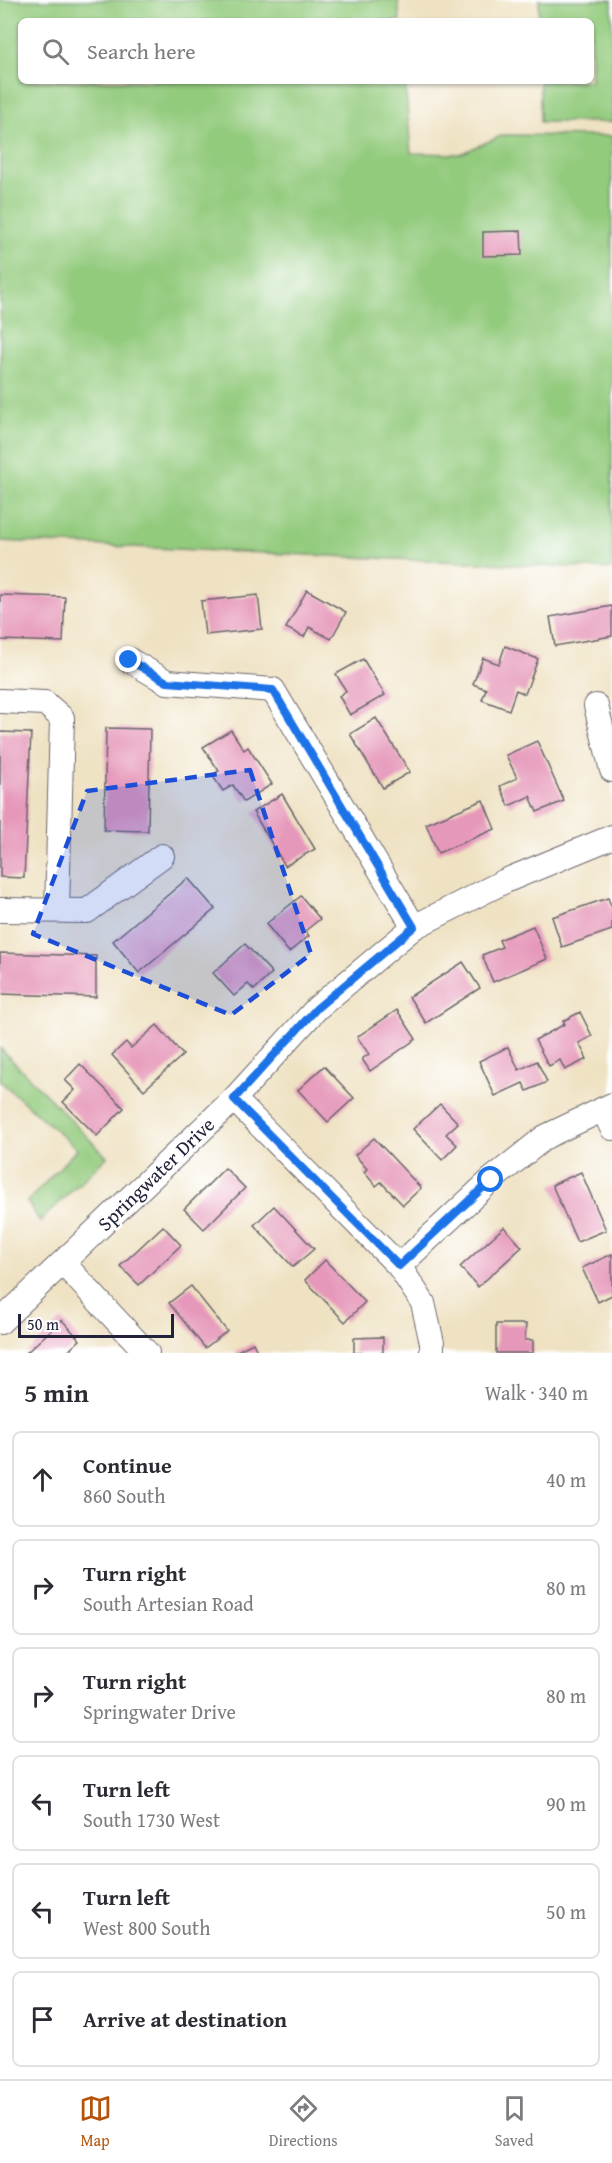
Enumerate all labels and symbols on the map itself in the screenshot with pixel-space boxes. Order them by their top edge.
route end [115,646,141,672]
street label: Springwater Drive [91,1110,221,1237]
route start [477,1166,503,1192]
scale bar [18,1311,174,1338]

